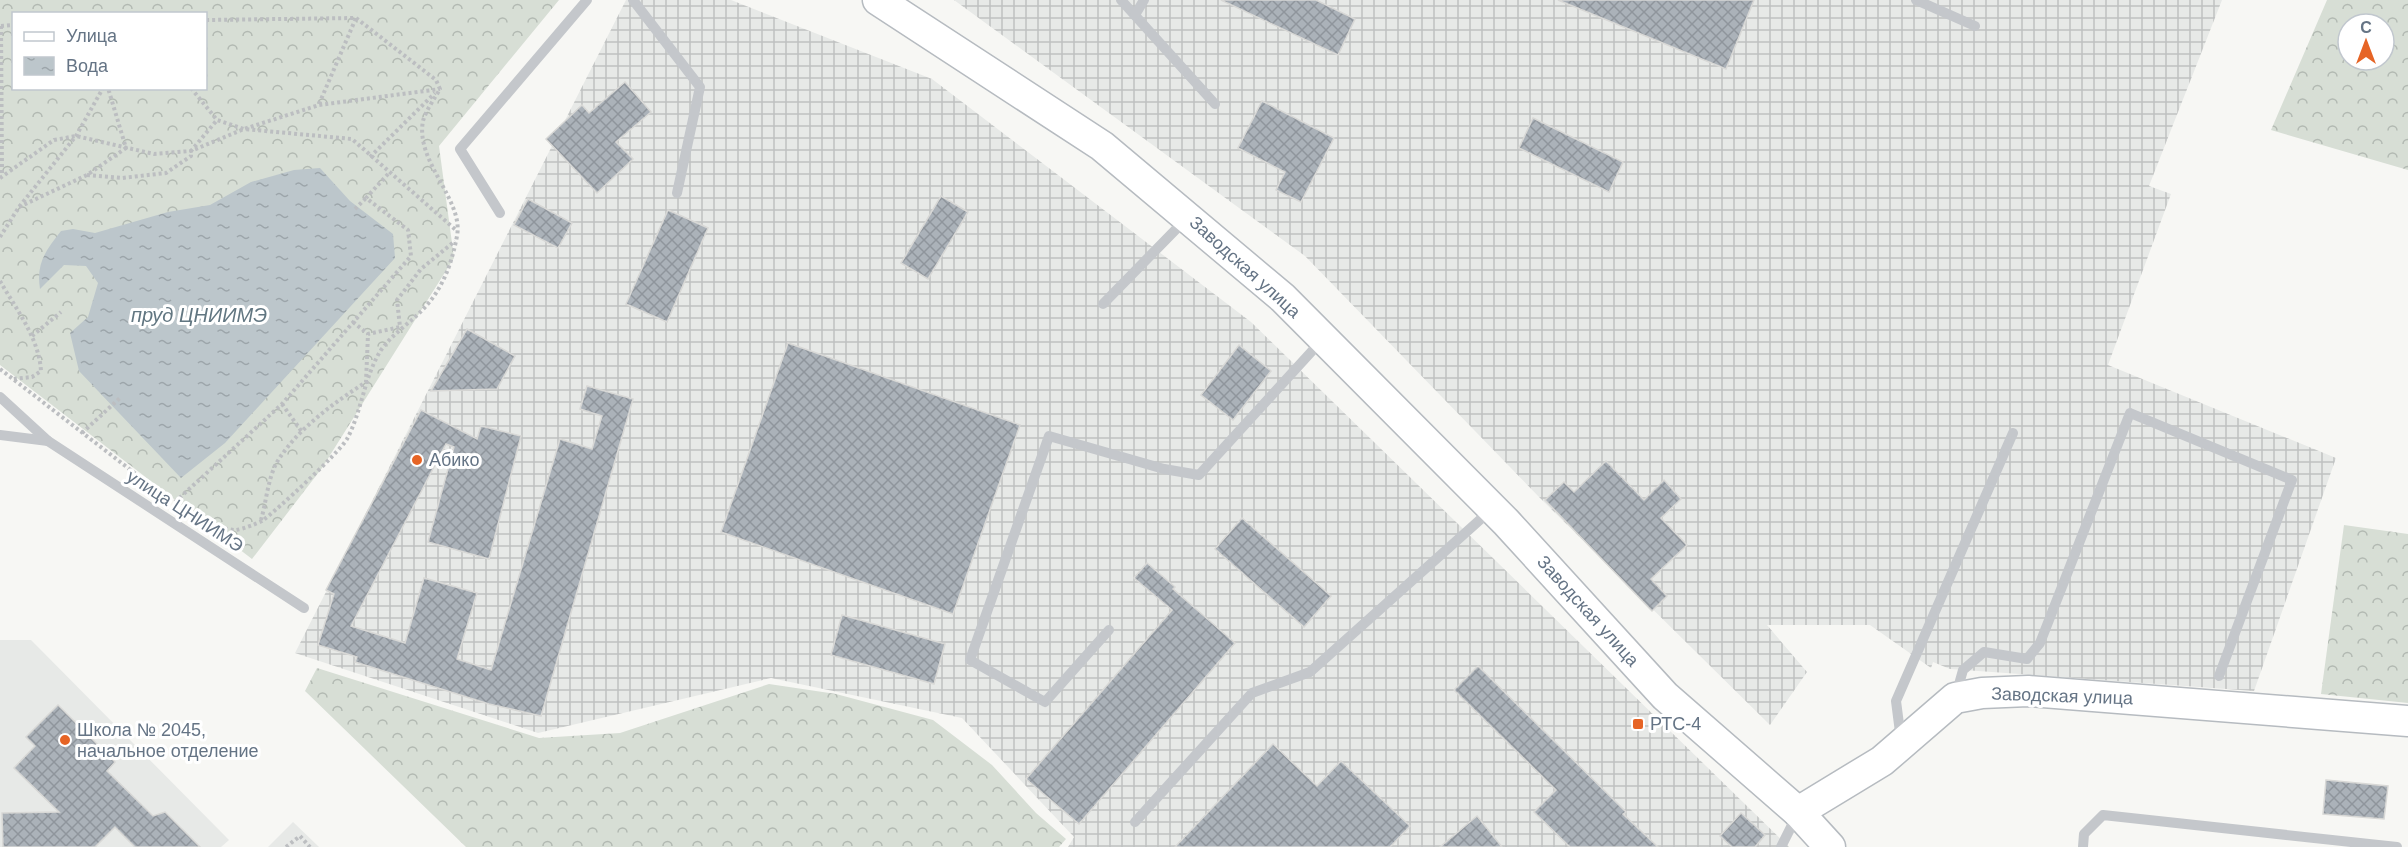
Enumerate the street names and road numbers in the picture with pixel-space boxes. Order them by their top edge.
street label: Заводская улица [1186,212,1305,323]
street label: улица ЦНИИМЭ [123,466,247,556]
street label: Заводская улица [1533,552,1644,671]
street label: Заводская улица [1991,684,2134,709]

